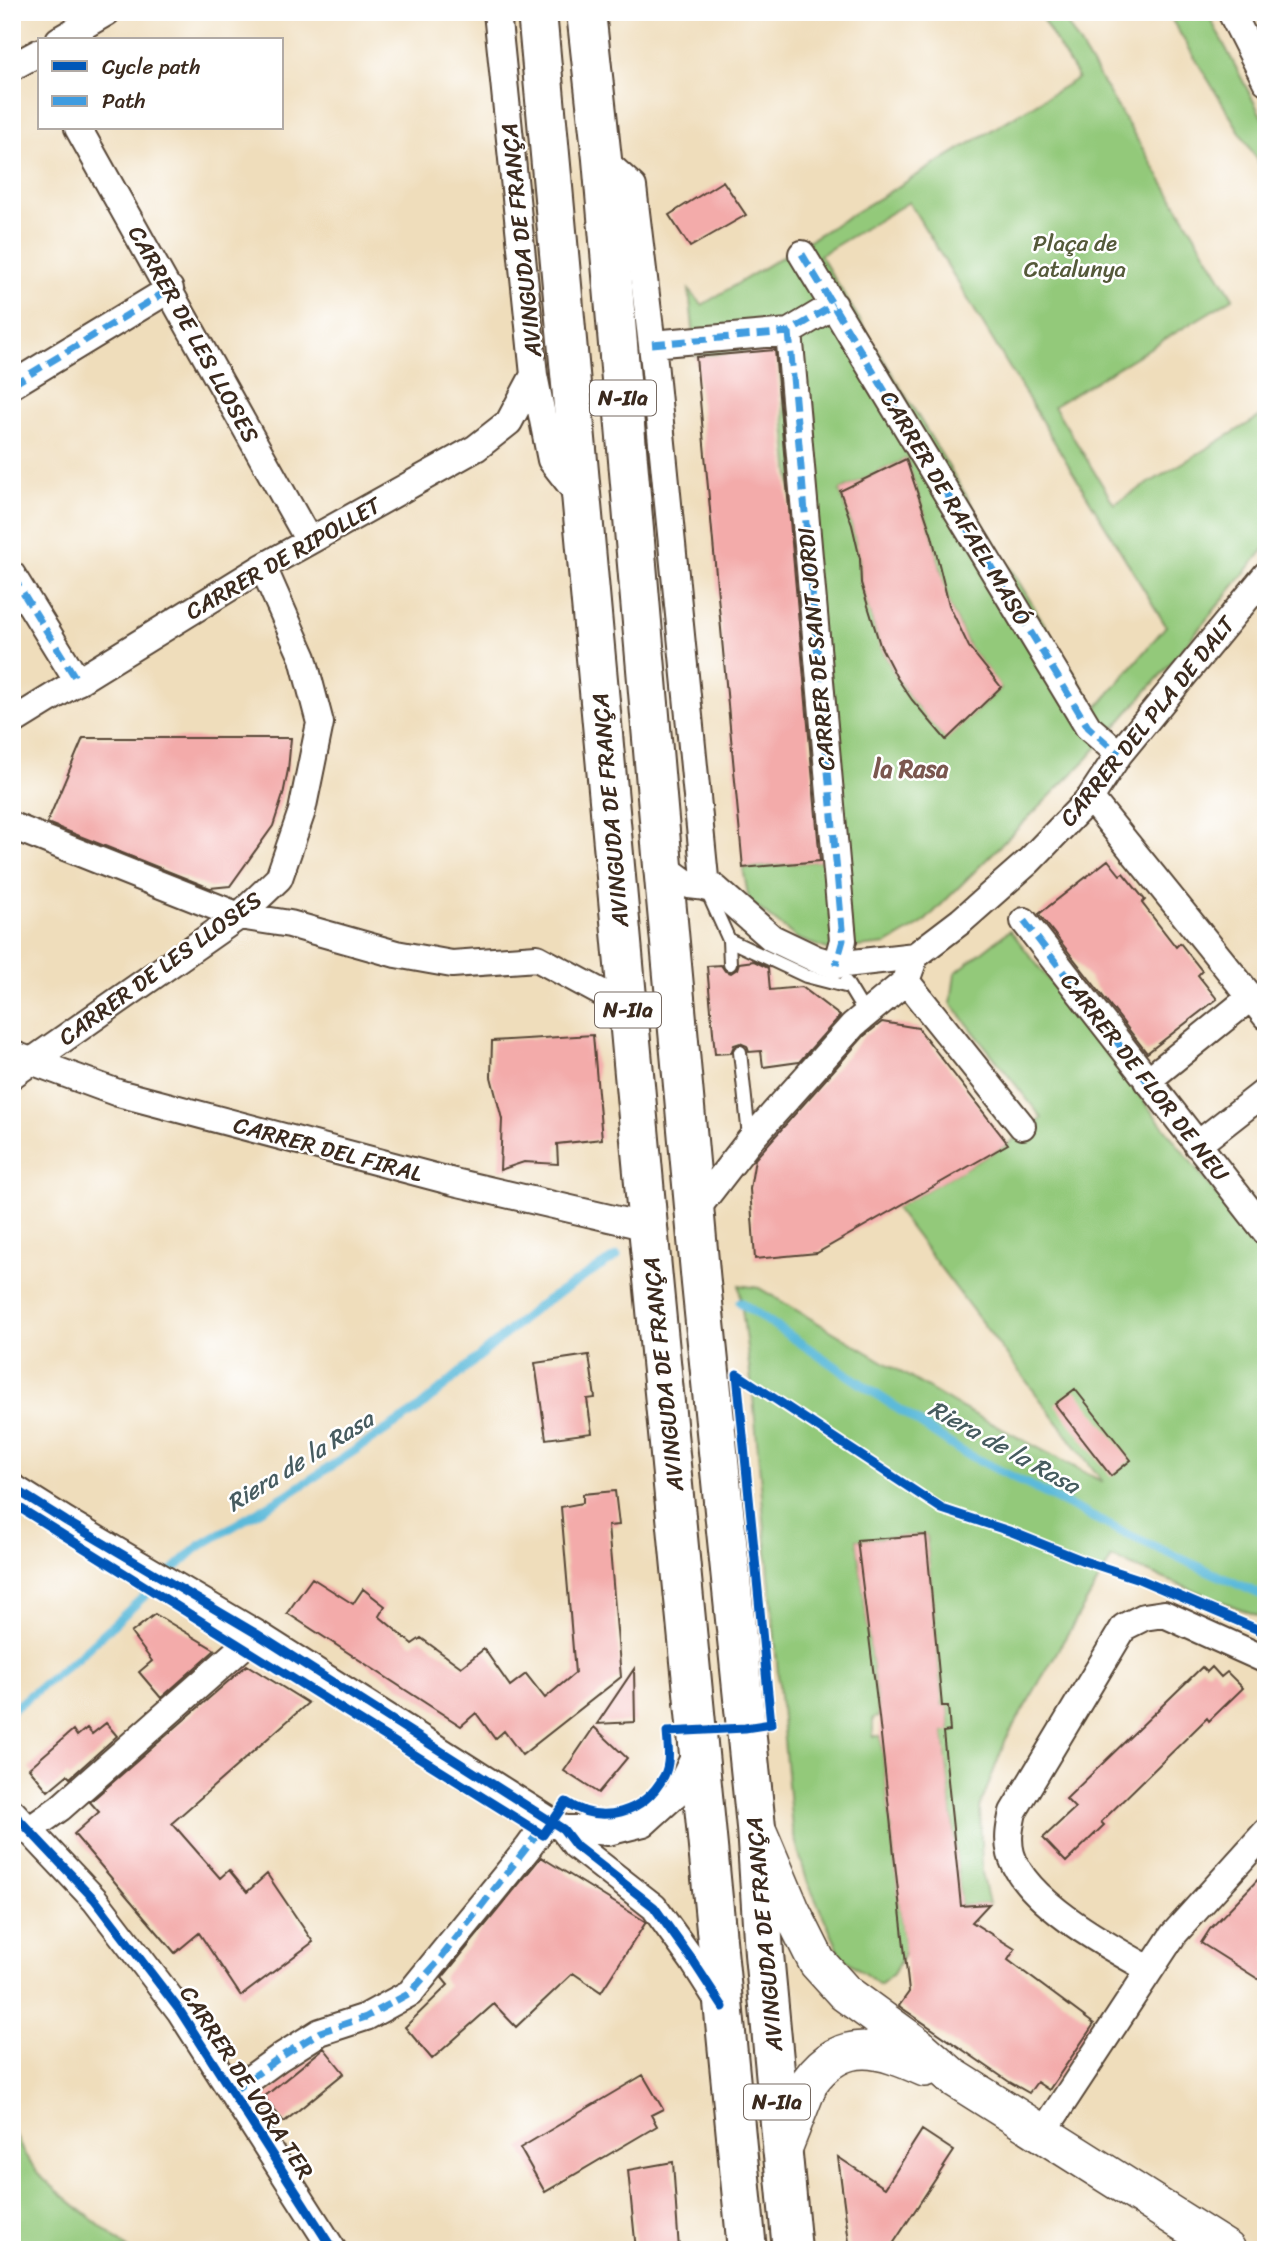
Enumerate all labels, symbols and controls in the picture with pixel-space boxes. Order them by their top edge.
legend [38,38,284,130]
text: Cycle path [102,48,201,86]
text: Path [102,82,145,120]
street label: AVINGUDA DE FRANÇA [489,121,554,360]
street label: CARRER DE LES LLOSES [116,218,271,451]
park label: Plaça de Catalunya [1024,223,1126,290]
road number: N-IIa [590,380,656,416]
street label: CARRER DE RAFAEL MASÓ [869,382,1043,634]
street label: CARRER DE RIPOLLET [177,485,390,631]
street label: CARRER DE SANT JORDI [785,525,848,772]
street label: CARRER DEL PLA DE DALT [1049,605,1247,836]
street label: AVINGUDA DE FRANÇA [580,691,641,930]
district label: la Rasa [873,748,949,790]
street label: CARRER DE LES LLOSES [50,880,271,1057]
street label: CARRER DE FLOR DE NEU [1049,964,1240,1192]
road number: N-IIa [595,992,661,1028]
street label: CARRER DEL FIRAL [229,1105,427,1195]
street label: AVINGUDA DE FRANÇA [631,1255,696,1494]
water label: Riera de la Rasa [920,1388,1089,1507]
water label: Riera de la Rasa [218,1398,384,1523]
street label: AVINGUDA DE FRANÇA [734,1815,795,2054]
street label: CARRER DE VORA TER [168,1977,325,2188]
road number: N-IIa [744,2084,810,2120]

